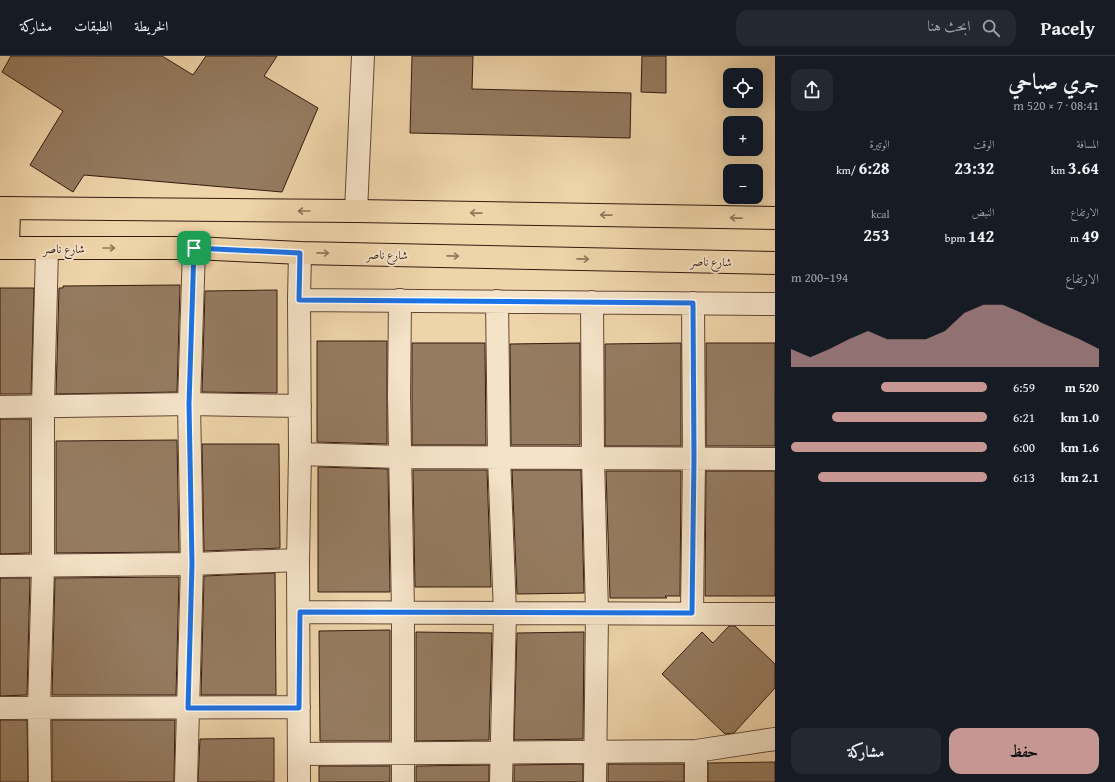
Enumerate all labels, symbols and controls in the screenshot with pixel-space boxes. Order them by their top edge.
search box [736,10,1016,46]
text: Pacely [1040,14,1095,42]
text: ابحث هنا [927,15,970,36]
text: مشاركة [20,16,52,36]
text: الطبقات [74,16,112,36]
text: الخريطة [134,16,168,36]
icon: search [980,17,1002,39]
text: جري صباحي [1008,65,1099,97]
map controls [723,68,763,204]
button: locate [723,68,763,108]
button: share [791,69,833,111]
text: 08:41 · 7 × 520 m [1013,96,1099,115]
button: + [723,116,763,156]
text: الوتيرة [869,136,890,152]
text: الوقت [973,136,994,152]
text: المسافة [1077,136,1099,152]
text: 6:28 [858,155,890,180]
text: 23:32 [954,155,994,180]
text: 3.64 [1068,155,1099,180]
text: /km [836,162,858,178]
text: km [1051,162,1068,178]
button: − [723,164,763,204]
text: النبض [972,204,994,220]
text: الارتفاع [1070,204,1099,220]
text: kcal [871,206,890,222]
one-way arrow [298,207,311,215]
one-way arrow [470,209,483,217]
one-way arrow [600,211,613,219]
one-way arrow [730,214,743,222]
text: 253 [863,222,890,247]
text: 142 [968,223,994,248]
text: 49 [1081,223,1099,248]
text: bpm [945,230,968,246]
text: m [1070,230,1081,246]
pin [177,231,211,265]
icon: arrive [183,237,205,259]
street label: شارع ناصر [41,240,85,260]
one-way arrow [102,244,115,252]
street label: شارع ناصر [364,246,408,266]
one-way arrow [316,249,329,257]
one-way arrow [446,252,459,260]
street label: شارع ناصر [688,253,732,273]
one-way arrow [576,255,589,263]
text: 194–200 m [791,268,848,287]
text: الارتفاع [1065,269,1099,288]
text: 6:59 [1013,378,1035,397]
text: 520 m [1065,378,1099,397]
text: 6:21 [1013,408,1035,427]
text: 1.0 km [1060,408,1099,427]
text: 6:00 [1013,438,1035,457]
text: 1.6 km [1060,438,1099,457]
text: 6:13 [1013,468,1035,487]
text: 2.1 km [1060,468,1099,487]
button: مشاركة [791,728,941,774]
button: حفظ [949,728,1099,774]

